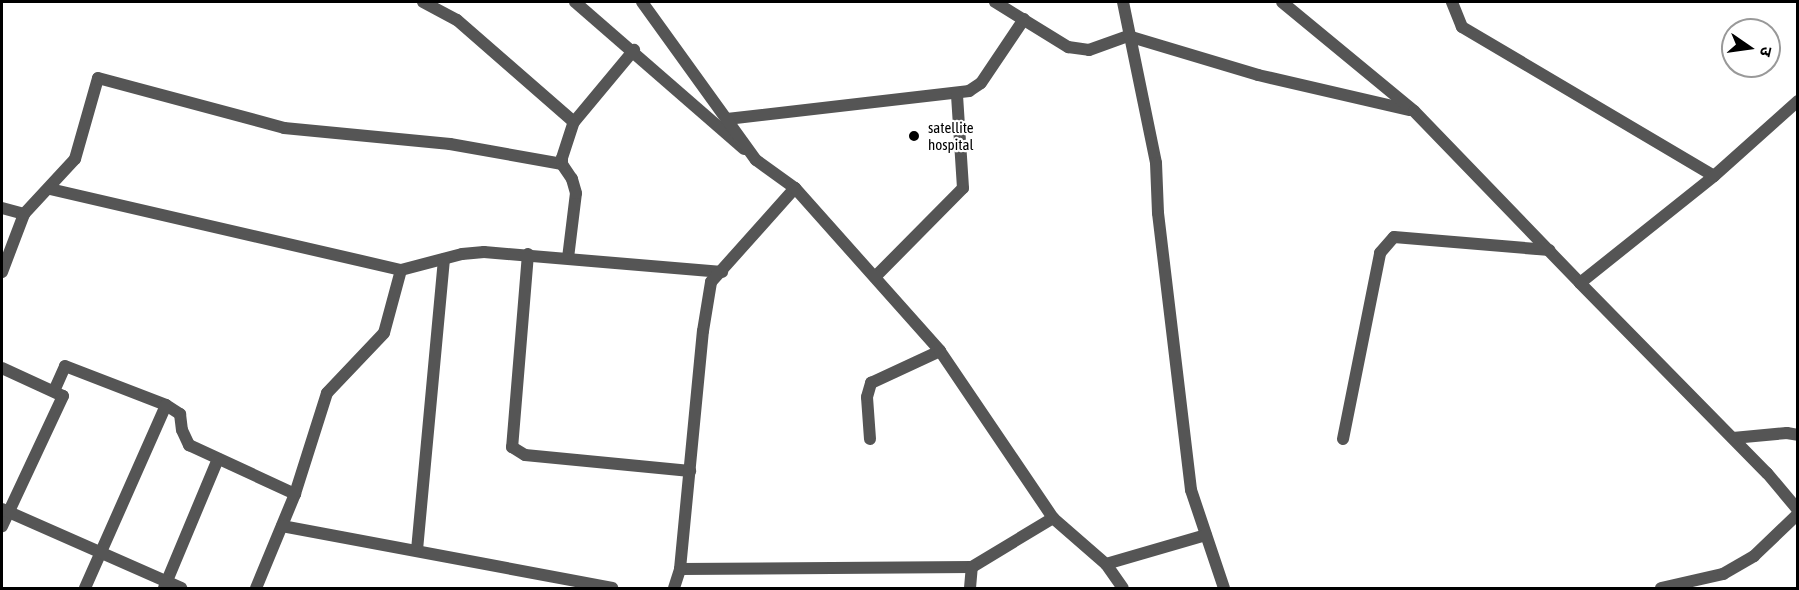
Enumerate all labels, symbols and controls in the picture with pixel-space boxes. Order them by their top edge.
north arrow [1721,18,1781,78]
text: उ [1757,45,1776,58]
place label: satellite hospital [928,118,974,153]
marker: satellite hospital [905,127,923,145]

